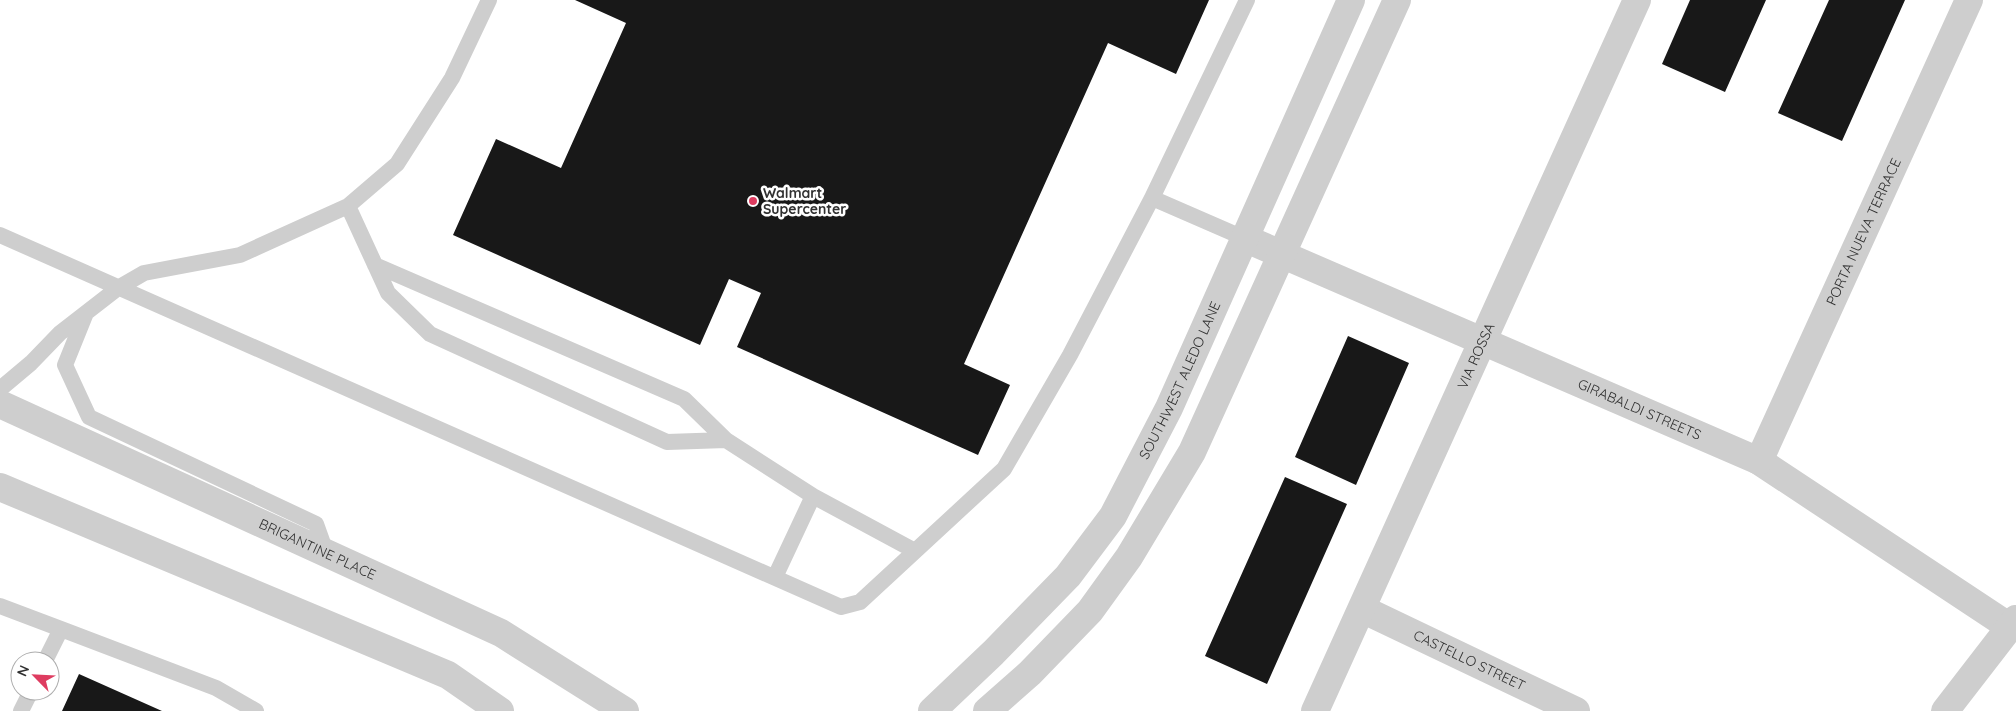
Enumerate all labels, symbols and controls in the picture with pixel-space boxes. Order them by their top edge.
street label: PORTA NUEVA TERRACE [1822,155,1905,308]
place label: Walmart Supercenter [763,184,846,218]
marker: Walmart Supercenter [747,195,759,207]
street label: SOUTHWEST ALEDO LANE [1135,298,1224,462]
street label: VIA ROSSA [1453,320,1499,392]
street label: GIRABALDI STREETS [1575,375,1704,444]
street label: BRIGANTINE PLACE [256,515,379,584]
street label: CASTELLO STREET [1411,626,1528,695]
north arrow [10,651,60,701]
text: N [13,662,33,679]

